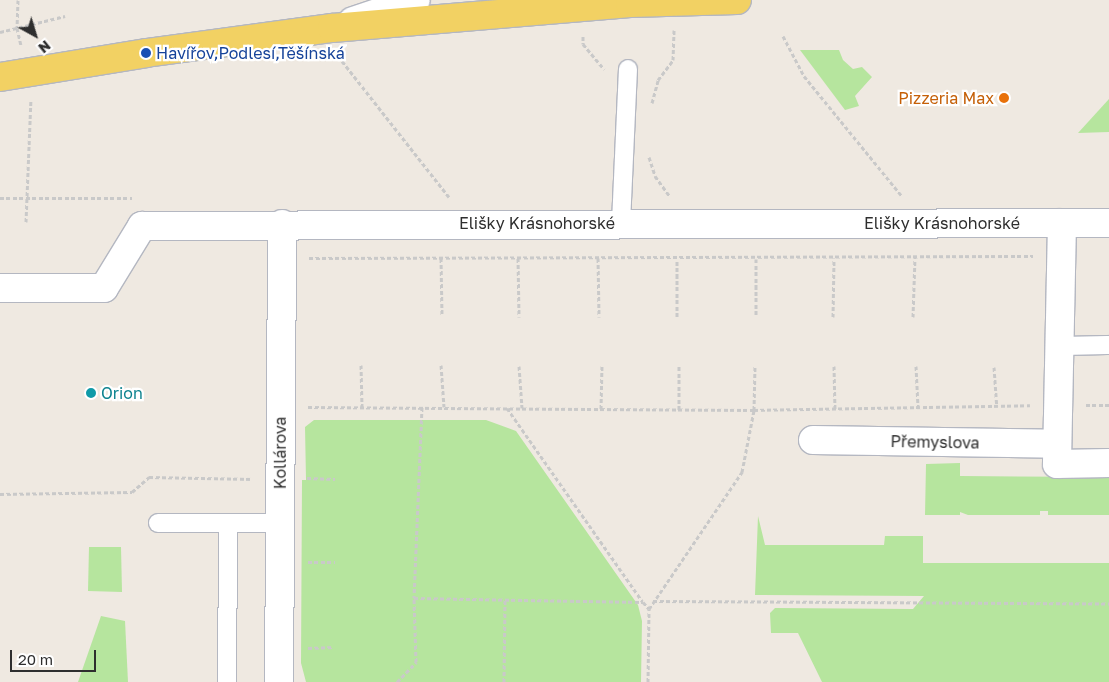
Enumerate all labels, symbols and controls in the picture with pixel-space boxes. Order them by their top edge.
north arrow [10,10,60,60]
text: N [35,37,54,57]
place label: Havířov,Podlesí,Těšínská [156,43,345,63]
marker: Havířov,Podlesí,Těšínská [140,47,152,59]
place label: Pizzeria Max [898,88,994,108]
marker: Pizzeria Max [998,92,1010,104]
street label: Elišky Krásnohorské [459,213,615,233]
street label: Elišky Krásnohorské [864,213,1020,233]
place label: Orion [101,383,143,403]
marker: Orion [85,387,97,399]
street label: Kollárova [270,417,290,489]
street label: Přemyslova [890,432,980,452]
scale bar [12,640,99,672]
text: 20 m [18,650,53,668]

